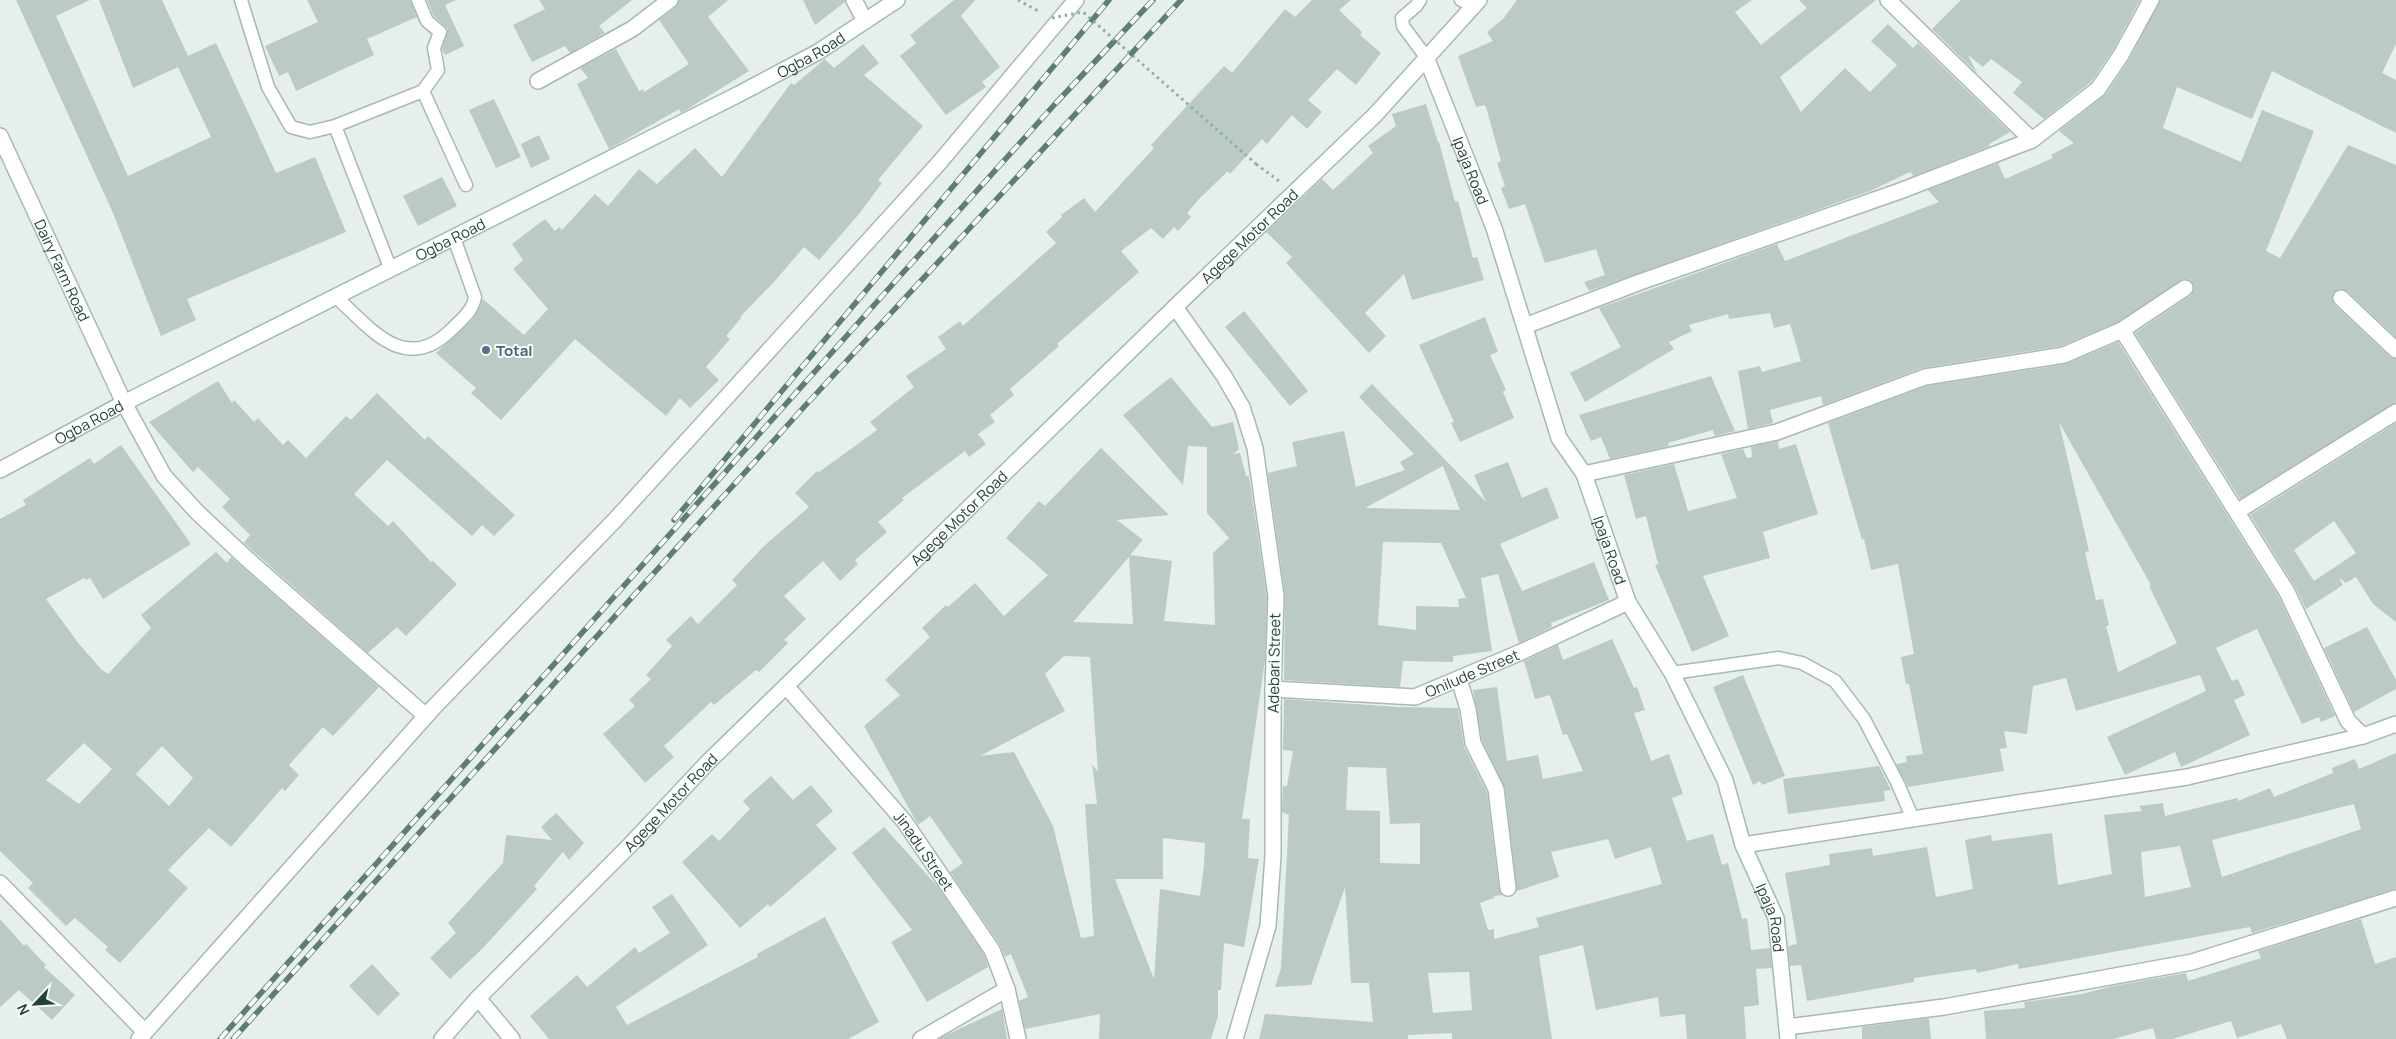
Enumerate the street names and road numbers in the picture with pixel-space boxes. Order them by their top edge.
street label: Ogba Road [773,27,849,83]
street label: Ipaja Road [1448,133,1494,207]
street label: Agege Motor Road [1196,184,1303,288]
street label: Ogba Road [412,213,489,265]
street label: Dairy Farm Road [30,216,95,325]
street label: Ogba Road [51,395,127,449]
street label: Agege Motor Road [905,466,1012,570]
street label: Ipaja Road [1589,513,1632,587]
street label: Adebari Street [1263,613,1285,713]
street label: Onilude Street [1422,644,1522,702]
street label: Agege Motor Road [619,748,722,856]
street label: Jinadu Street [889,806,959,895]
street label: Ipaja Road [1751,880,1790,953]

